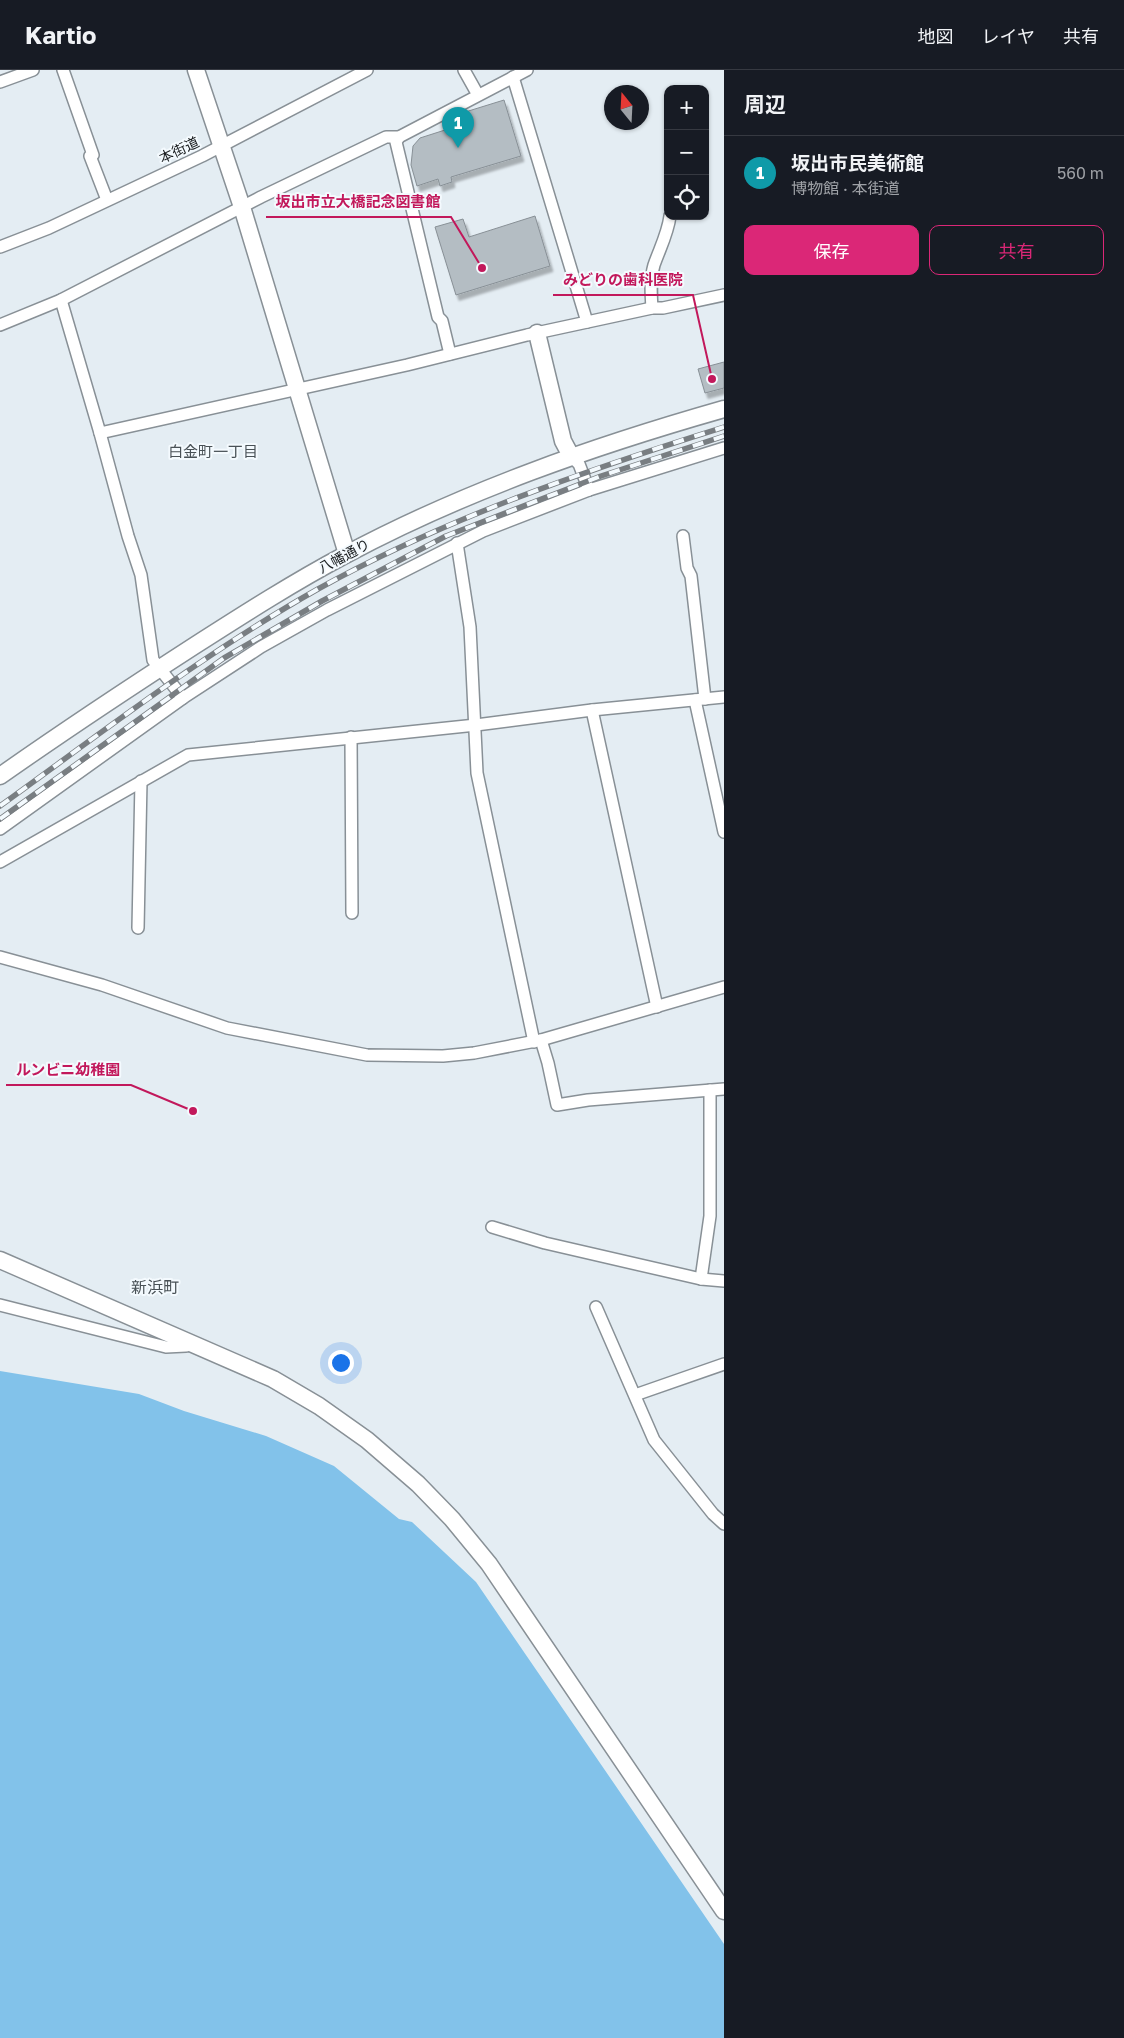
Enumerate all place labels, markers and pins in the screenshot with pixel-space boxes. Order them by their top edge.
pin: 1 [442,107,474,148]
callout: 坂出市立大橋記念図書館 [266,187,451,217]
callout: みどりの歯科医院 [553,265,693,295]
callout: ルンビニ幼稚園 [6,1055,131,1085]

